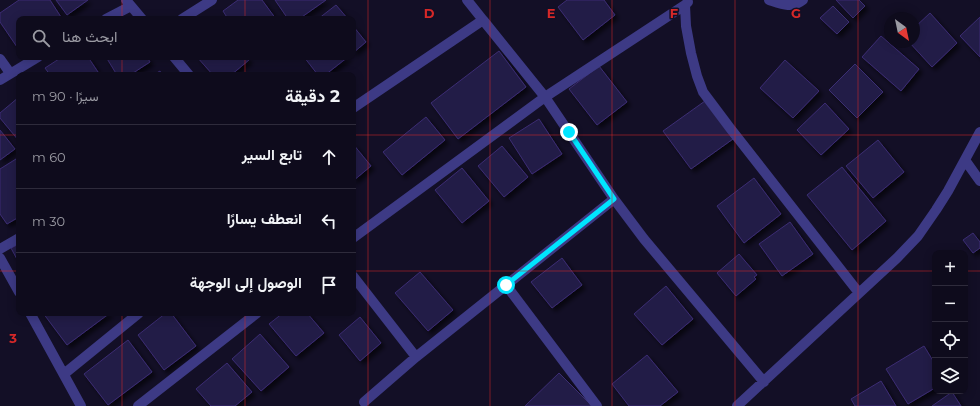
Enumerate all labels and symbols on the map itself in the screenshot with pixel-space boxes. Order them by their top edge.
text: D [424,5,435,21]
text: E [547,5,556,21]
text: F [670,5,678,21]
text: G [791,5,801,21]
north arrow [884,12,920,48]
route end [560,123,578,141]
route start [497,276,515,294]
text: 3 [8,330,17,346]

